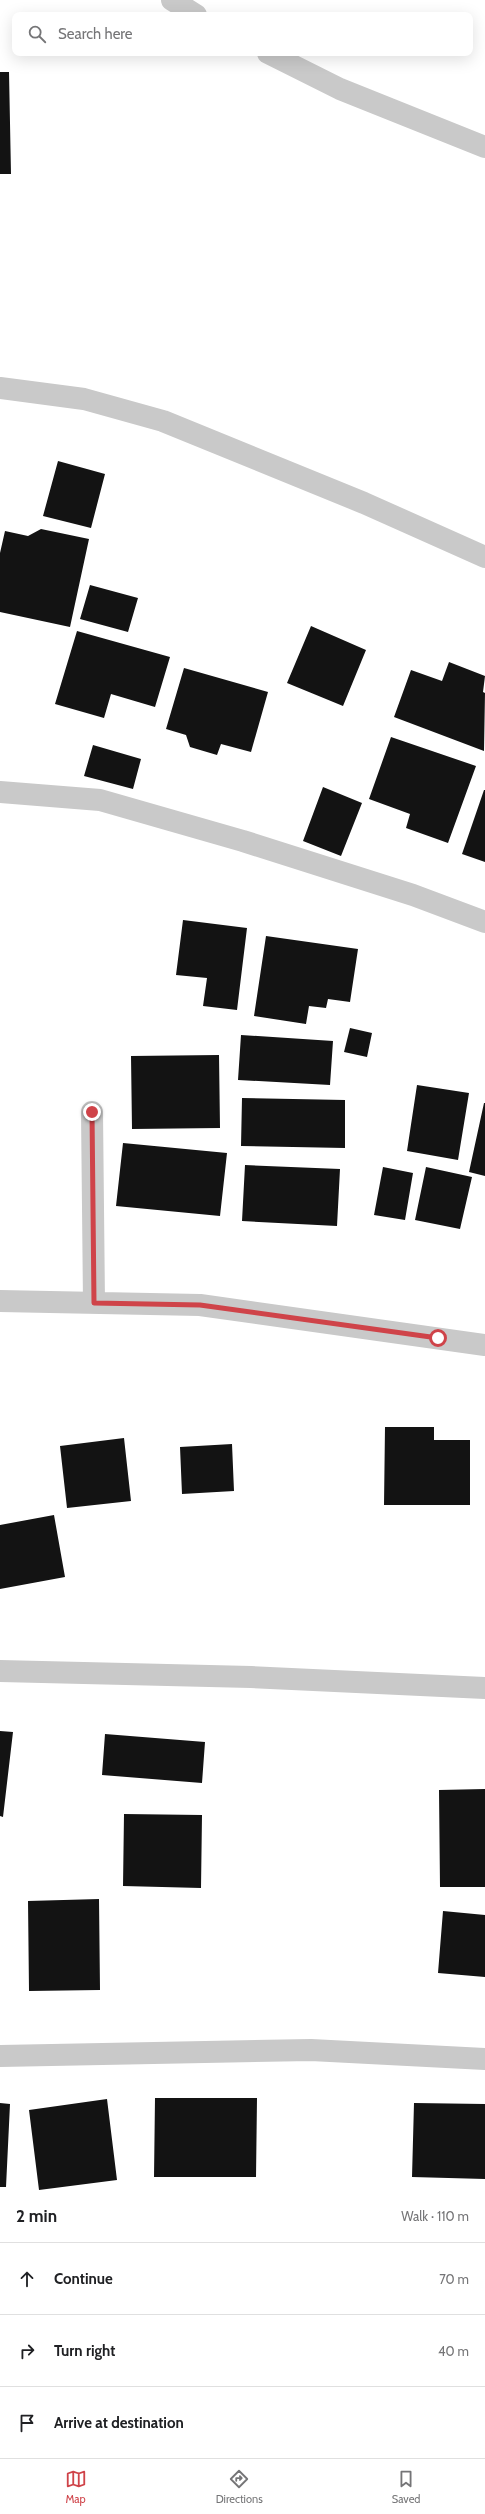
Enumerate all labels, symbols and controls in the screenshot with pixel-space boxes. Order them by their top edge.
search box [12,12,473,56]
icon: search [26,23,48,45]
text: Search here [58,25,133,43]
route end [83,1103,101,1121]
route start [429,1329,447,1347]
text: 2 min [16,2206,57,2226]
text: Walk · 110 m [401,2208,469,2224]
icon: ahead [16,2268,38,2290]
text: Continue [54,2270,113,2288]
text: 70 m [439,2271,469,2287]
icon: right [16,2340,38,2362]
text: Turn right [54,2342,115,2360]
text: 40 m [438,2343,469,2359]
icon: arrive [16,2412,38,2434]
text: Arrive at destination [54,2414,184,2432]
tab: Map [65,2468,87,2506]
tab: Directions [216,2468,263,2506]
tab: Saved [392,2468,420,2506]

